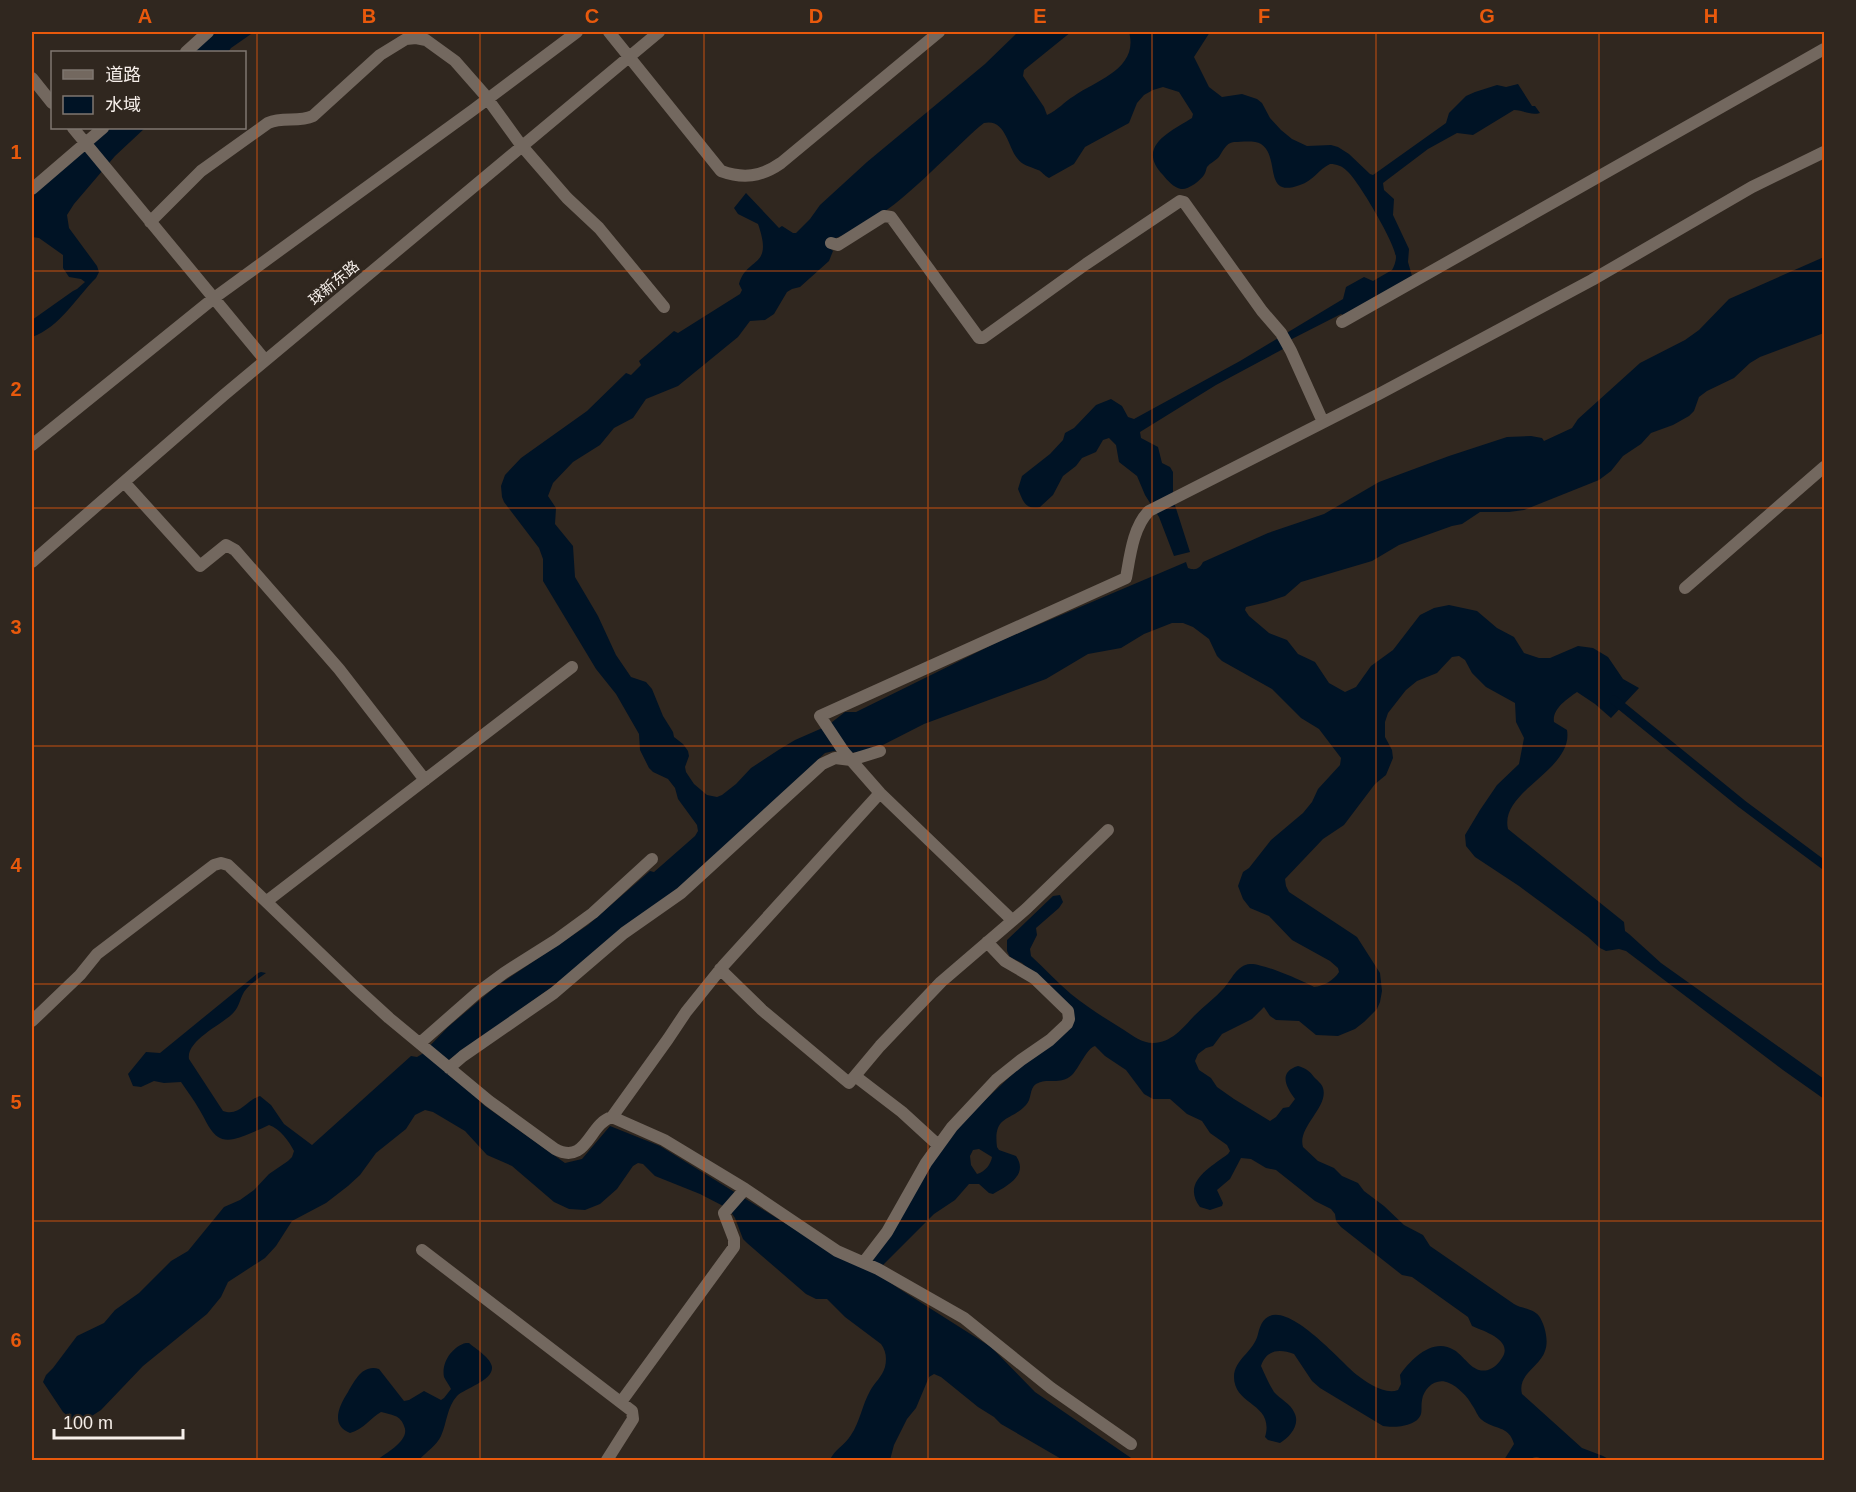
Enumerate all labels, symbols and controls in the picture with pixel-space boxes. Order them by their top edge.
text: A [138,5,152,27]
text: B [362,5,376,27]
text: C [585,5,599,27]
text: D [809,5,823,27]
text: E [1033,5,1047,27]
text: F [1258,5,1270,27]
text: G [1479,5,1495,27]
text: H [1704,5,1718,27]
legend [51,51,246,129]
text: 道路 [105,65,141,85]
text: 水域 [105,95,141,115]
text: 1 [10,141,22,163]
street label: 球新东路 [305,257,362,308]
text: 2 [10,378,22,400]
text: 3 [10,616,22,638]
text: 4 [10,854,22,876]
text: 5 [10,1091,22,1113]
text: 6 [10,1329,22,1351]
scale bar [54,1402,183,1440]
text: 100 m [63,1413,113,1433]

